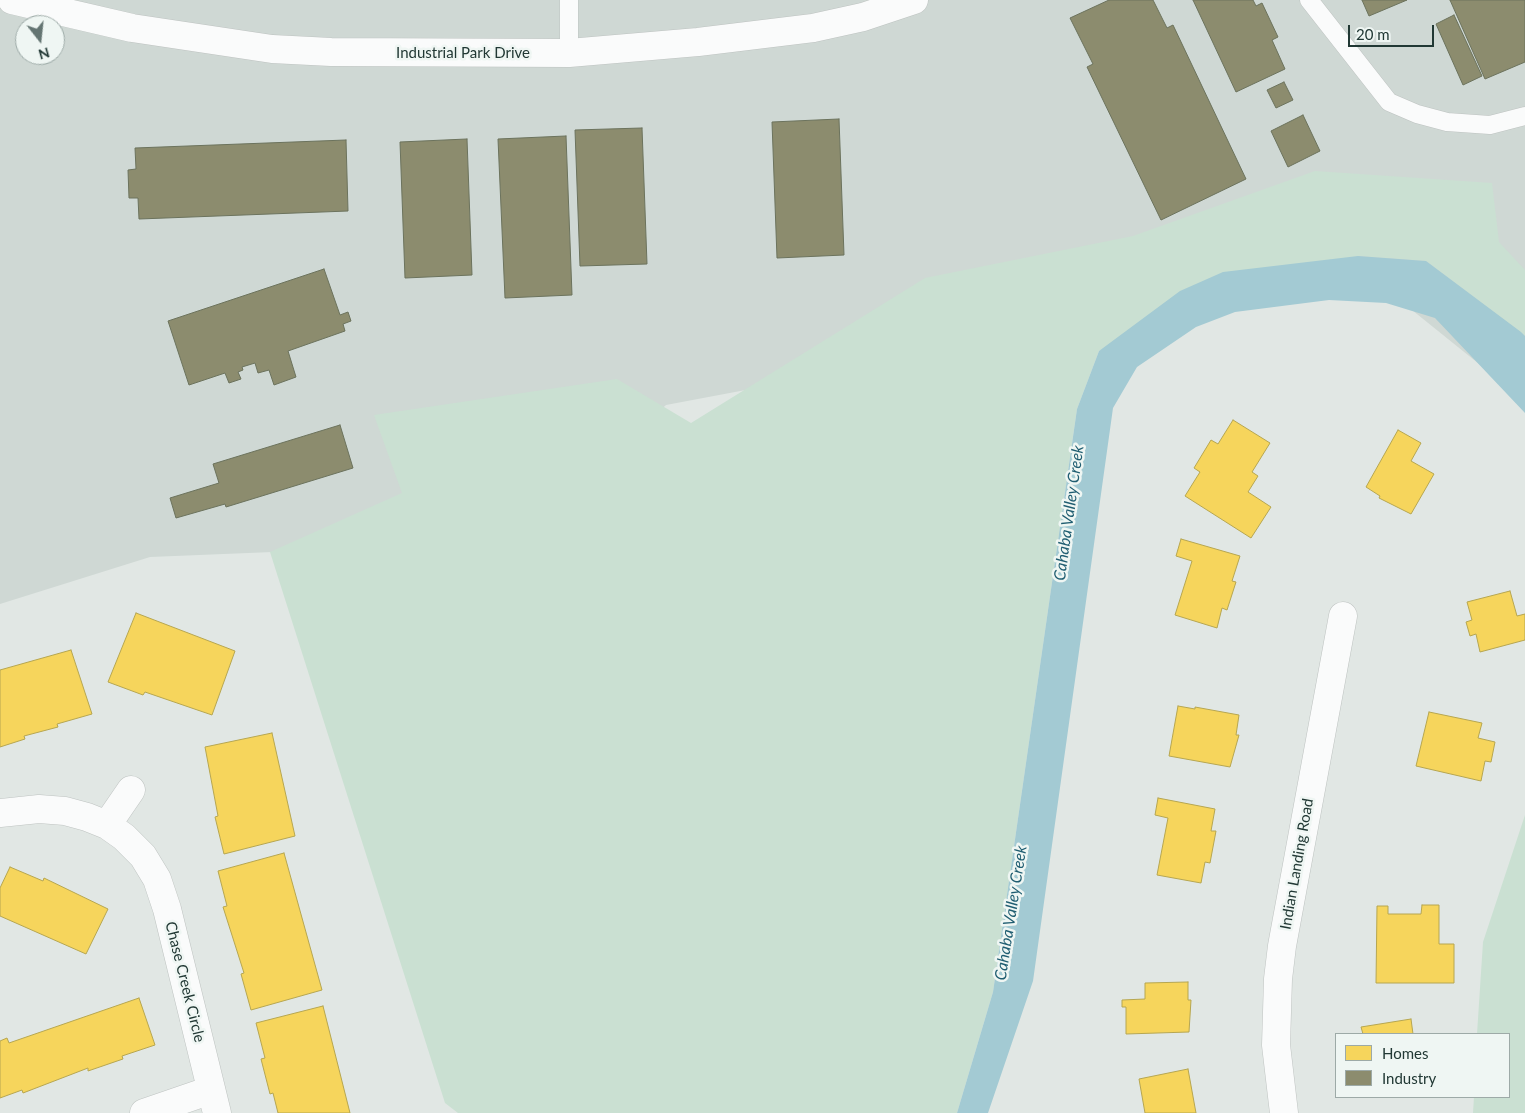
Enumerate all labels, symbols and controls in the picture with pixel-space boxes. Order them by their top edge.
north arrow [15,15,65,65]
scale bar [1350,15,1436,47]
text: 20 m [1356,25,1390,43]
text: N [36,44,52,64]
street label: Industrial Park Drive [396,44,530,62]
water label: Cahaba Valley Creek [1050,444,1088,582]
street label: Indian Landing Road [1277,797,1317,931]
water label: Cahaba Valley Creek [991,844,1031,982]
street label: Chase Creek Circle [161,920,209,1044]
legend [1335,1033,1510,1098]
text: Homes [1382,1044,1428,1062]
text: Industry [1382,1069,1436,1087]

